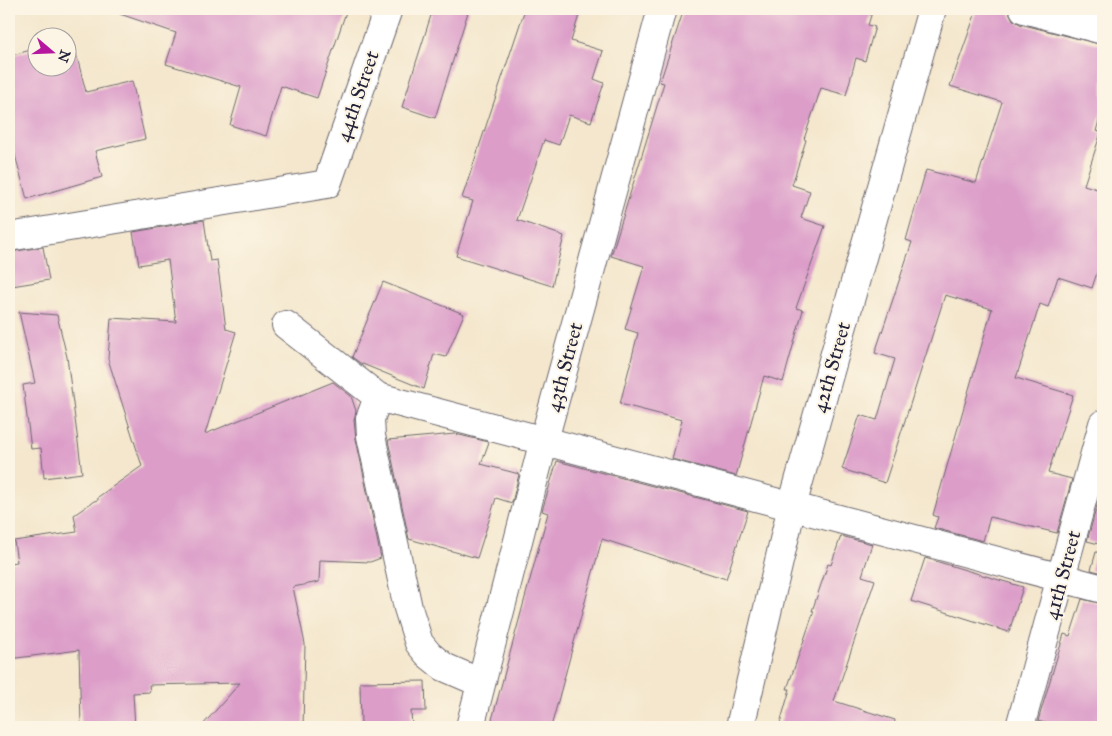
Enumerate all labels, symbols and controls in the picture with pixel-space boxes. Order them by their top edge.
north arrow [28,28,78,78]
street label: 44th Street [330,47,384,145]
text: N [54,48,74,65]
street label: 42th Street [807,319,855,415]
street label: 43th Street [541,320,587,414]
street label: 41th Street [1039,528,1085,622]

